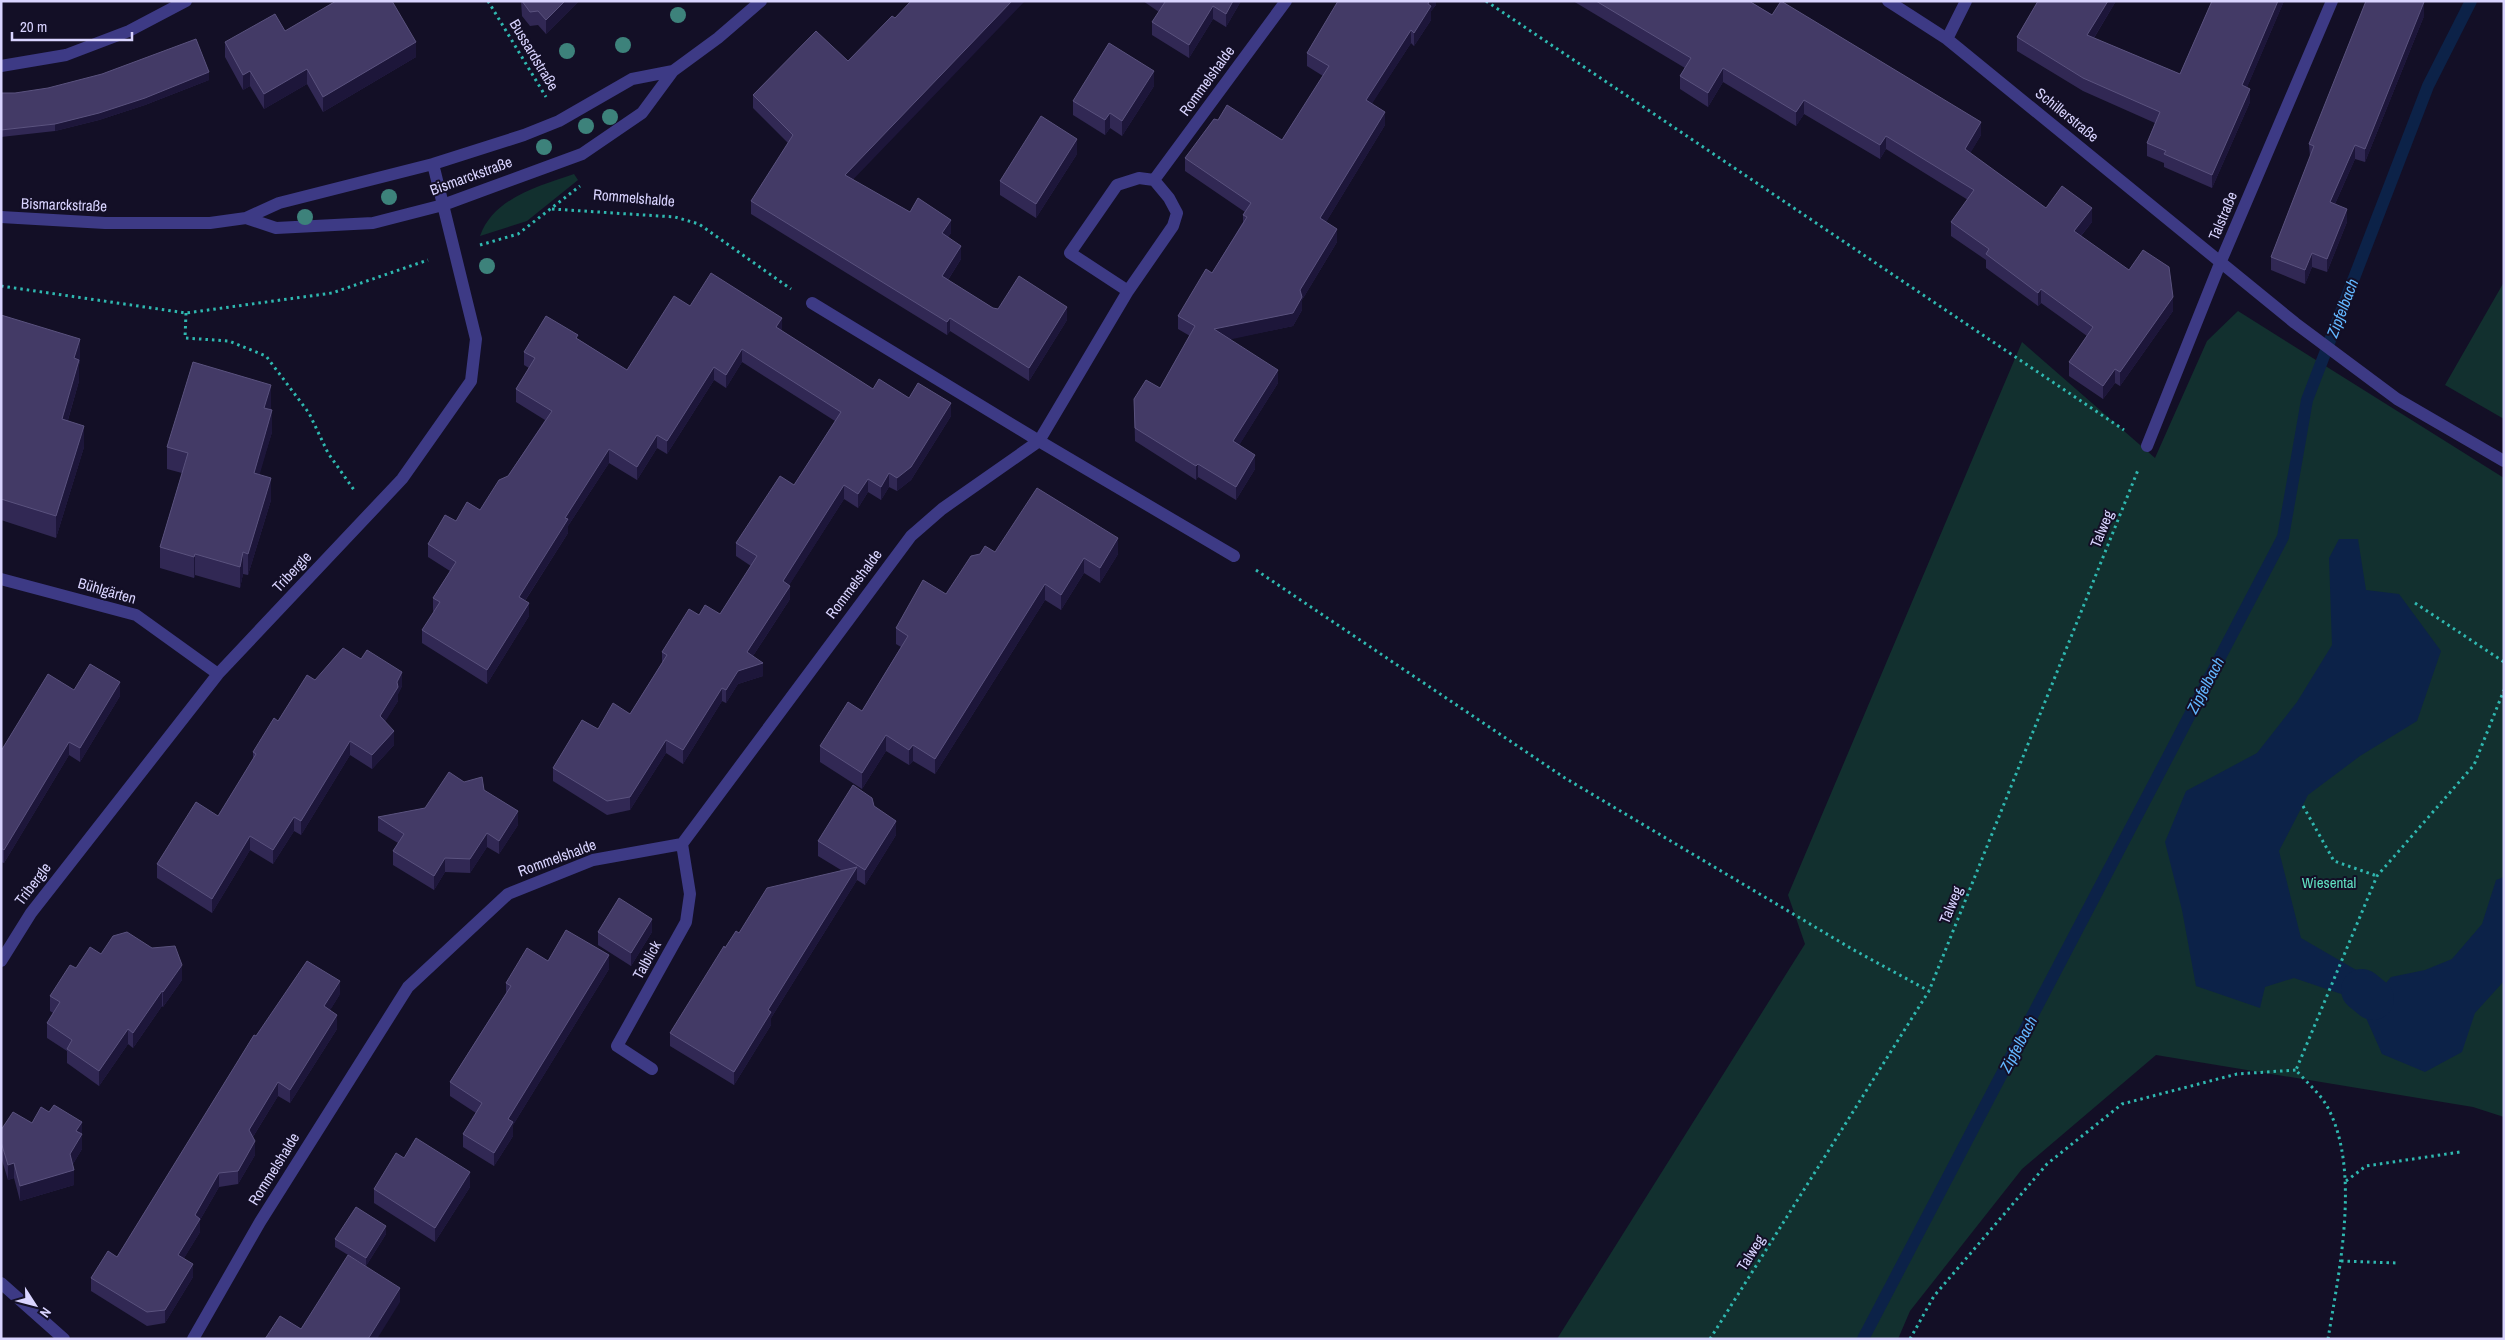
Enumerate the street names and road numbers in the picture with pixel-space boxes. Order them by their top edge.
street label: Bussardstraße [505,15,564,95]
street label: Rommelshalde [1174,41,1239,120]
street label: Schillerstraße [2031,83,2104,147]
street label: Bismarckstraße [427,151,515,200]
street label: Rommelshalde [592,183,676,212]
street label: Talstraße [2203,188,2242,243]
street label: Bismarckstraße [21,193,108,217]
street label: Talweg [2085,507,2119,551]
street label: Rommelshalde [821,545,887,623]
street label: Tribergle [267,547,316,597]
street label: Bühlgärten [76,572,139,609]
street label: Rommelshalde [515,834,599,881]
street label: Tribergle [10,858,56,909]
street label: Talweg [1934,883,1968,927]
street label: Talblick [627,936,666,983]
street label: Rommelshalde [243,1128,304,1209]
street label: Talweg [1731,1231,1770,1275]

